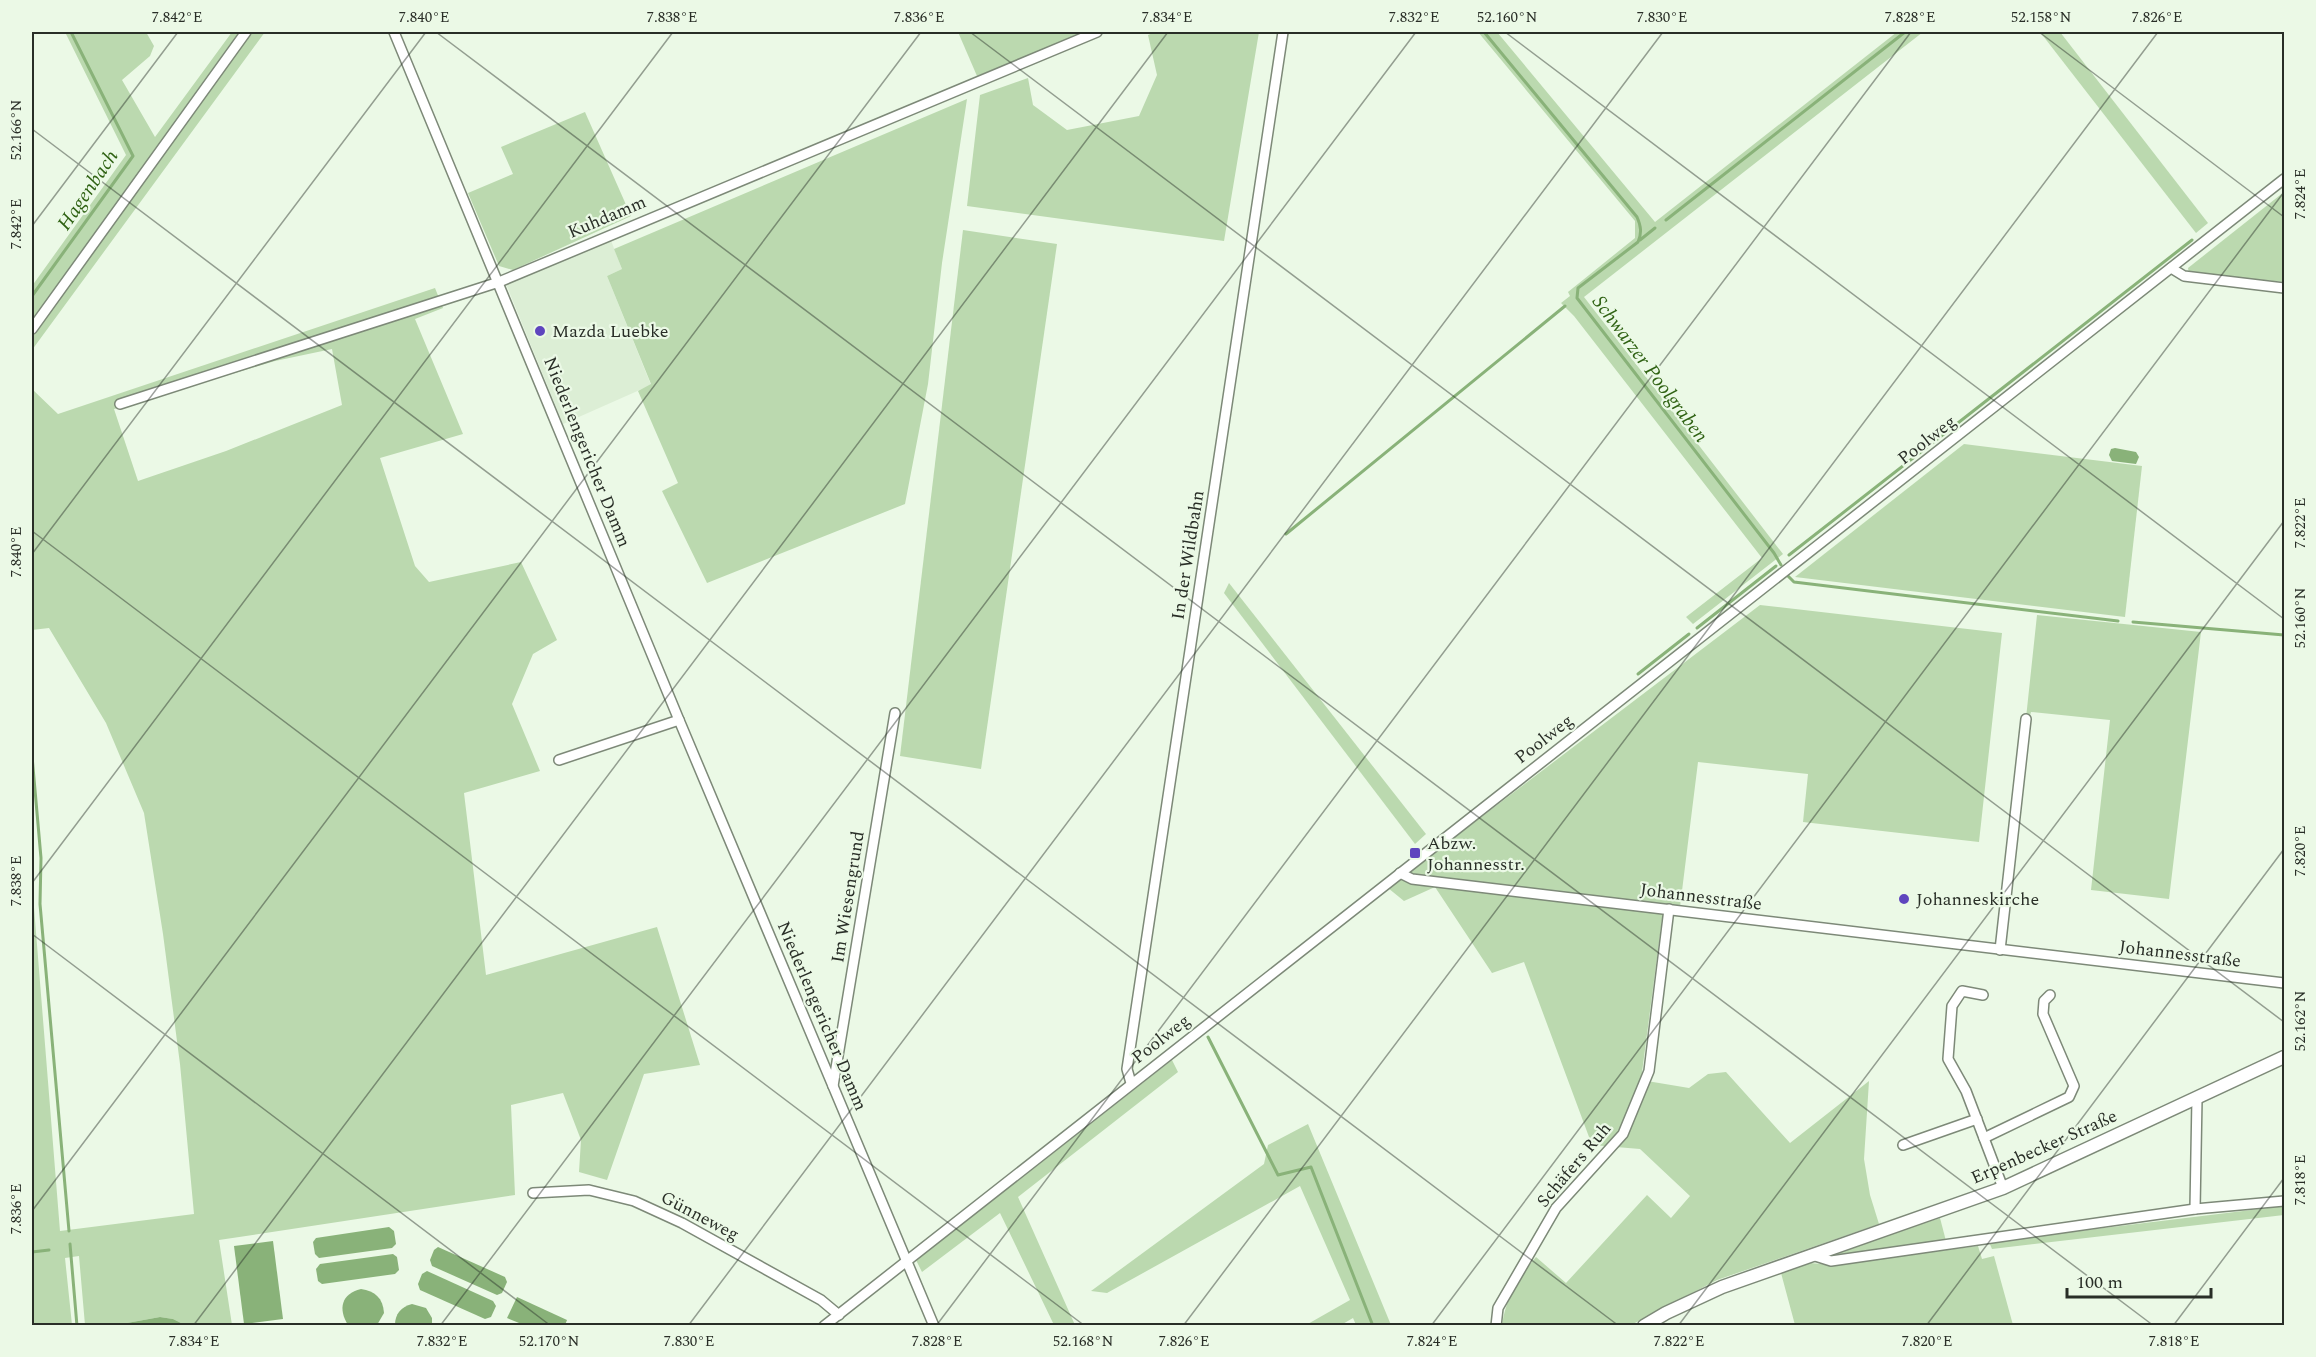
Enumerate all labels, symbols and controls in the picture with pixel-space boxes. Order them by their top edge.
text: 7.842°E [151,6,203,29]
text: 7.840°E [398,6,450,29]
text: 7.838°E [646,6,698,29]
text: 7.836°E [893,6,945,29]
text: 7.834°E [1141,6,1193,29]
text: 7.832°E [1388,6,1440,29]
text: 52.160°N [1477,6,1537,29]
text: 7.830°E [1636,6,1688,29]
text: 7.828°E [1884,6,1936,29]
text: 52.158°N [2011,6,2071,29]
text: 7.826°E [2131,6,2183,29]
text: 52.166°N [5,100,28,160]
water label: Hagenbach [50,144,126,236]
text: 7.824°E [2289,168,2312,220]
street label: Kuhdamm [564,188,650,246]
text: 7.842°E [5,198,28,250]
water label: Schwarzer Poolgraben [1584,289,1716,449]
place label: Mazda Luebke [552,318,668,345]
marker: Mazda Luebke [533,324,547,338]
street label: Niederlengericher Damm [536,353,638,551]
street label: Poolweg [1892,408,1962,472]
street label: In der Wildbahn [1164,488,1212,622]
text: 7.822°E [2289,497,2312,549]
text: 7.840°E [5,526,28,578]
text: 52.160°N [2289,588,2312,648]
street label: Poolweg [1509,707,1579,771]
text: 7.820°E [2289,825,2312,877]
street label: Im Wiesengrund [824,829,872,965]
place label: Abzw. Johannesstr. [1427,830,1525,878]
marker: Abzw. Johannesstr. [1408,846,1422,860]
text: 7.838°E [5,855,28,907]
street label: Johannesstraße [1638,876,1764,918]
place label: Johanneskirche [1916,886,2039,913]
marker: Johanneskirche [1897,892,1911,906]
street label: Niederlengericher Damm [770,917,874,1115]
street label: Johannesstraße [2117,933,2243,975]
text: 52.162°N [2289,991,2312,1051]
street label: Poolweg [1126,1007,1196,1071]
street label: Erpenbecker Straße [1966,1103,2122,1191]
street label: Schäfers Ruh [1530,1116,1618,1214]
text: 7.818°E [2289,1154,2312,1206]
text: 7.836°E [5,1183,28,1235]
street label: Günneweg [656,1184,744,1248]
scale bar [2067,1261,2211,1299]
text: 100 m [2076,1269,2123,1296]
text: 7.834°E [168,1330,220,1353]
text: 7.832°E [416,1330,468,1353]
text: 52.170°N [519,1330,579,1353]
text: 7.830°E [663,1330,715,1353]
text: 7.828°E [911,1330,963,1353]
text: 52.168°N [1053,1330,1113,1353]
text: 7.826°E [1158,1330,1210,1353]
text: 7.824°E [1406,1330,1458,1353]
text: 7.822°E [1653,1330,1705,1353]
text: 7.820°E [1901,1330,1953,1353]
text: 7.818°E [2148,1330,2200,1353]

